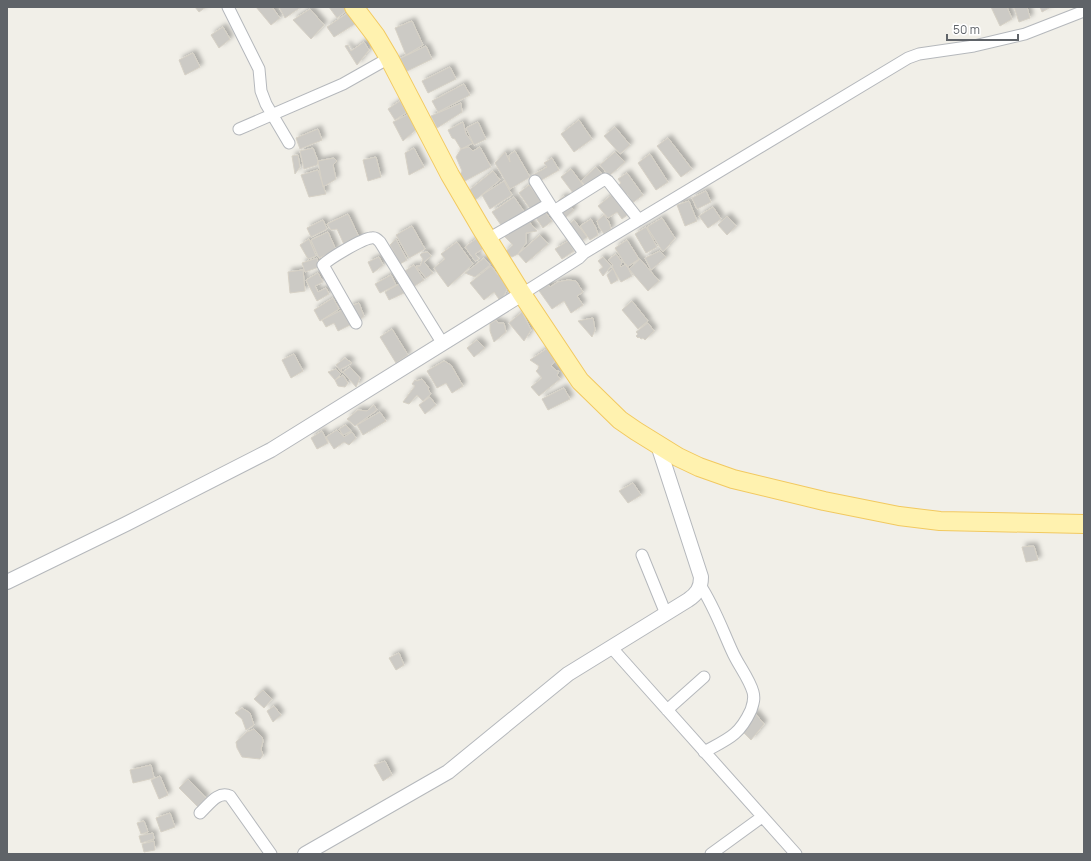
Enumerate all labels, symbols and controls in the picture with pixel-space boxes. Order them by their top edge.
scale bar [947,16,1018,42]
text: 50 m [953,21,980,38]

